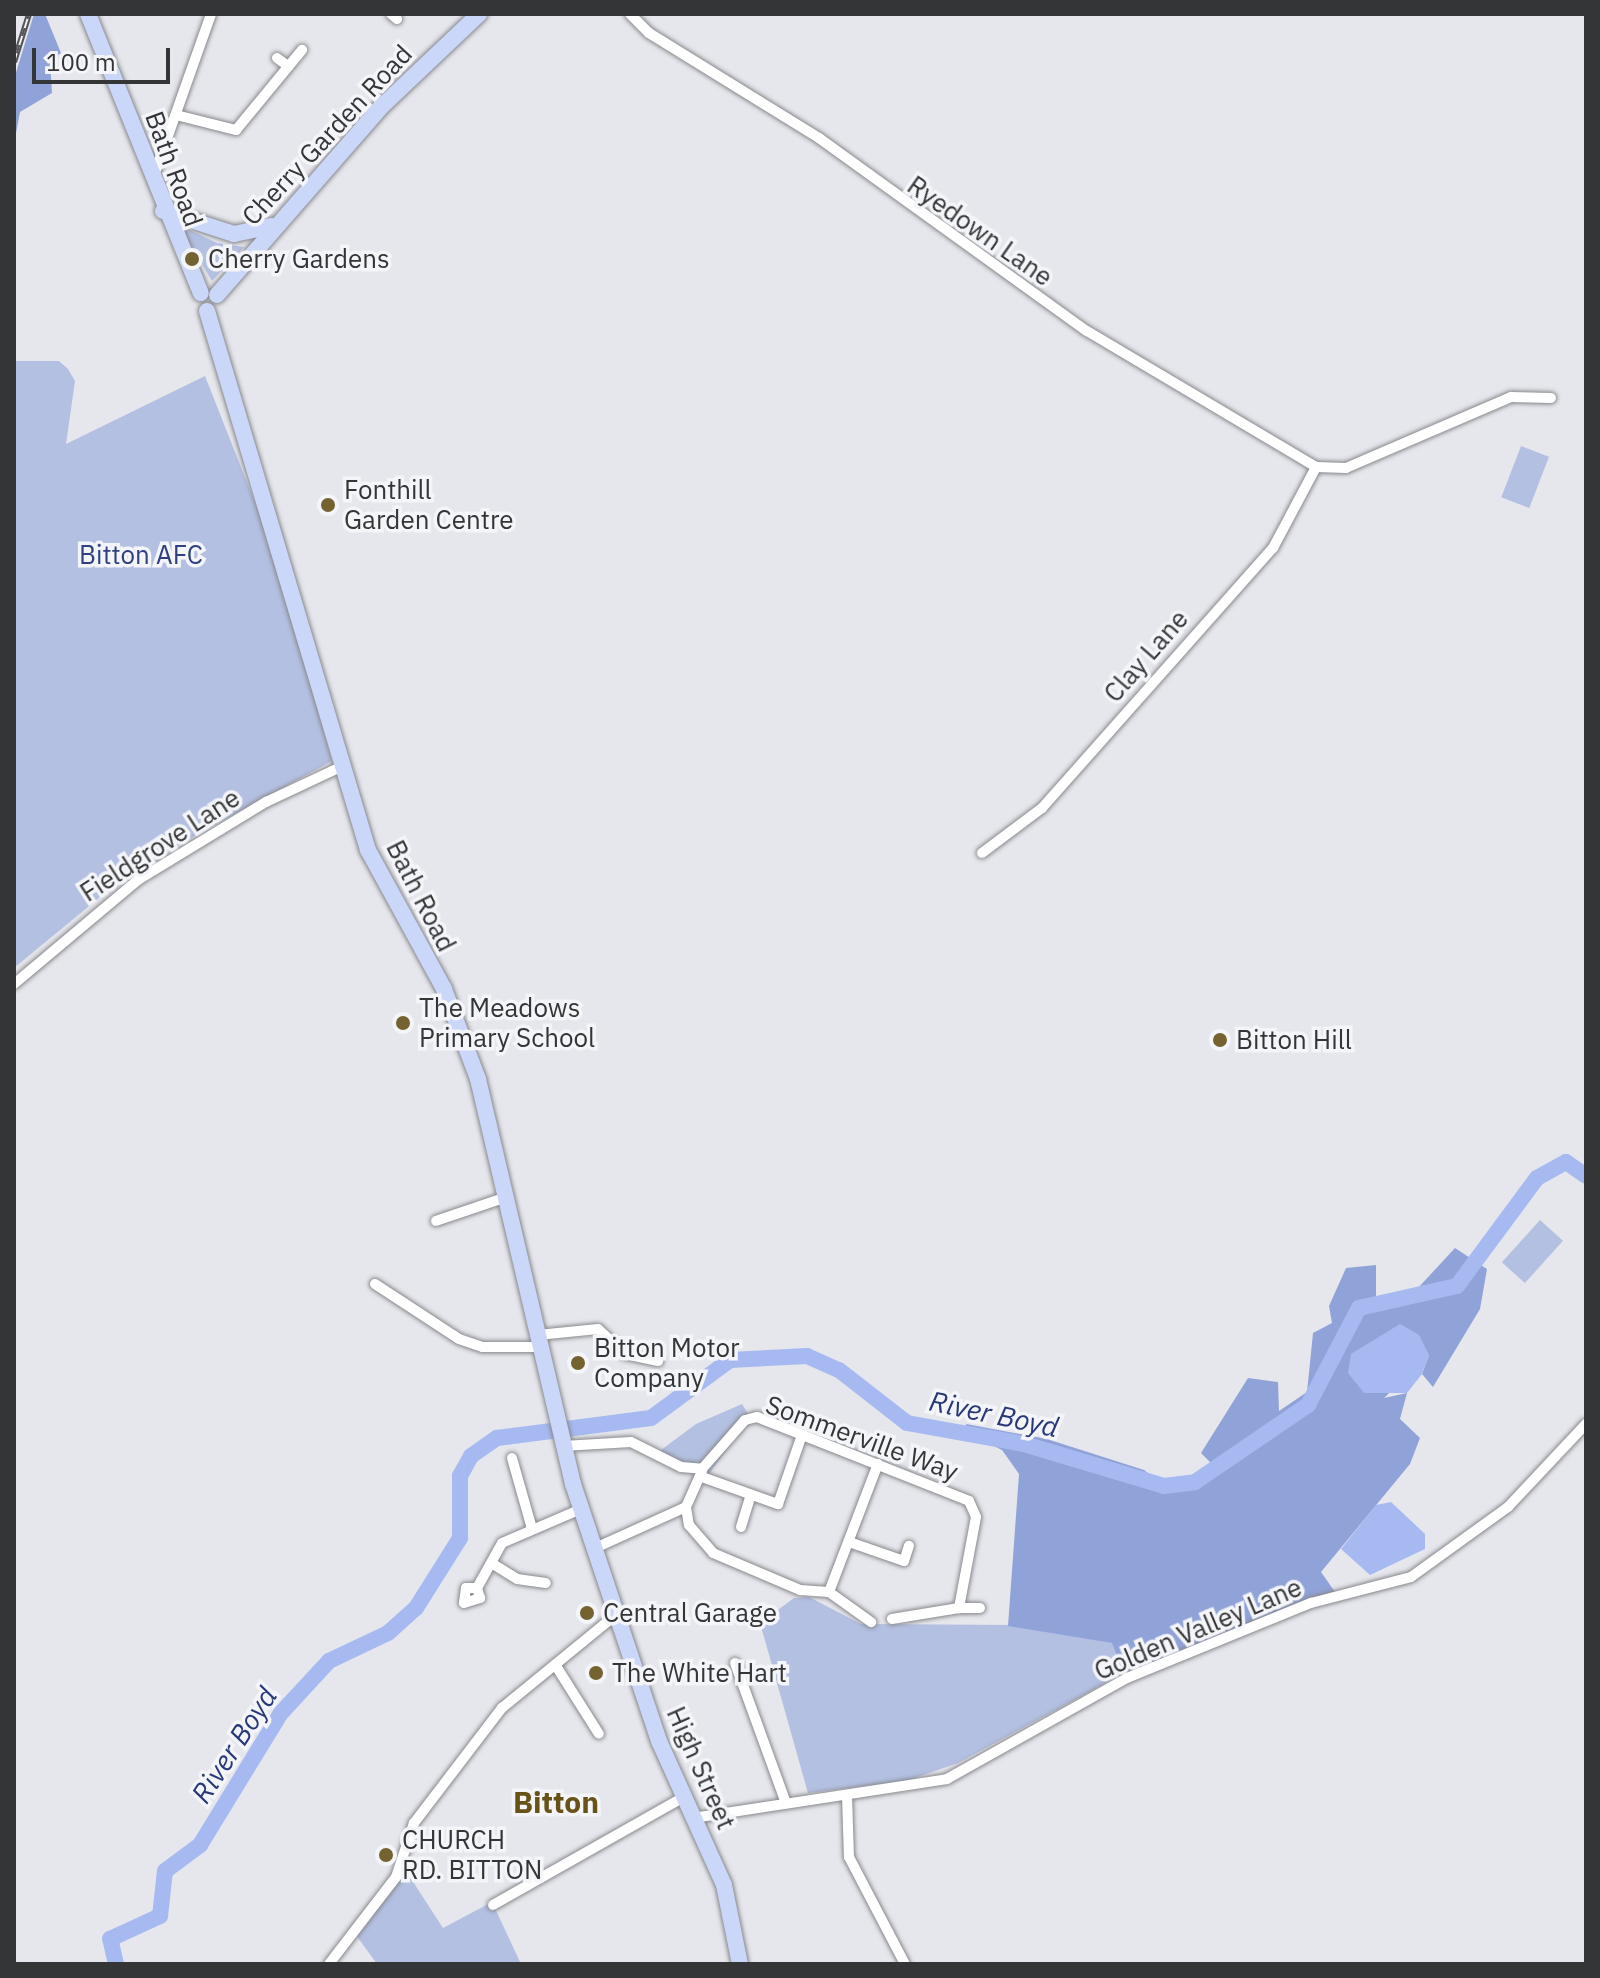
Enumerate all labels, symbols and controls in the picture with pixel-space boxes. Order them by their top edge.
scale bar [36,32,174,82]
street label: Cherry Garden Road [235,38,419,232]
text: 100 m [46,46,116,78]
street label: Bath Road [139,107,209,231]
street label: Ryedown Lane [901,169,1059,293]
place label: Cherry Gardens [208,243,390,275]
marker: Cherry Gardens [183,250,201,268]
place label: Fonthill Garden Centre [344,474,514,536]
marker: Fonthill Garden Centre [319,496,337,514]
park label: Bitton AFC [79,539,203,571]
street label: Clay Lane [1097,603,1195,709]
street label: Fieldgrove Lane [74,782,246,908]
street label: Bath Road [380,835,462,957]
place label: The Meadows Primary School [419,992,595,1054]
marker: The Meadows Primary School [394,1014,412,1032]
place label: Bitton Hill [1236,1024,1352,1056]
marker: Bitton Hill [1211,1031,1229,1049]
place label: Bitton Motor Company [594,1332,740,1394]
marker: Bitton Motor Company [569,1354,587,1372]
water label: River Boyd [926,1384,1062,1444]
street label: Sommerville Way [762,1389,962,1487]
street label: Golden Valley Lane [1090,1571,1306,1687]
place label: Central Garage [603,1597,777,1629]
marker: Central Garage [578,1604,596,1622]
place label: The White Hart [612,1657,787,1689]
marker: The White Hart [587,1664,605,1682]
water label: River Boyd [184,1681,284,1809]
street label: High Street [660,1702,742,1834]
district label: Bitton [513,1784,599,1820]
place label: CHURCH RD. BITTON [402,1824,542,1886]
marker: CHURCH RD. BITTON [377,1846,395,1864]

